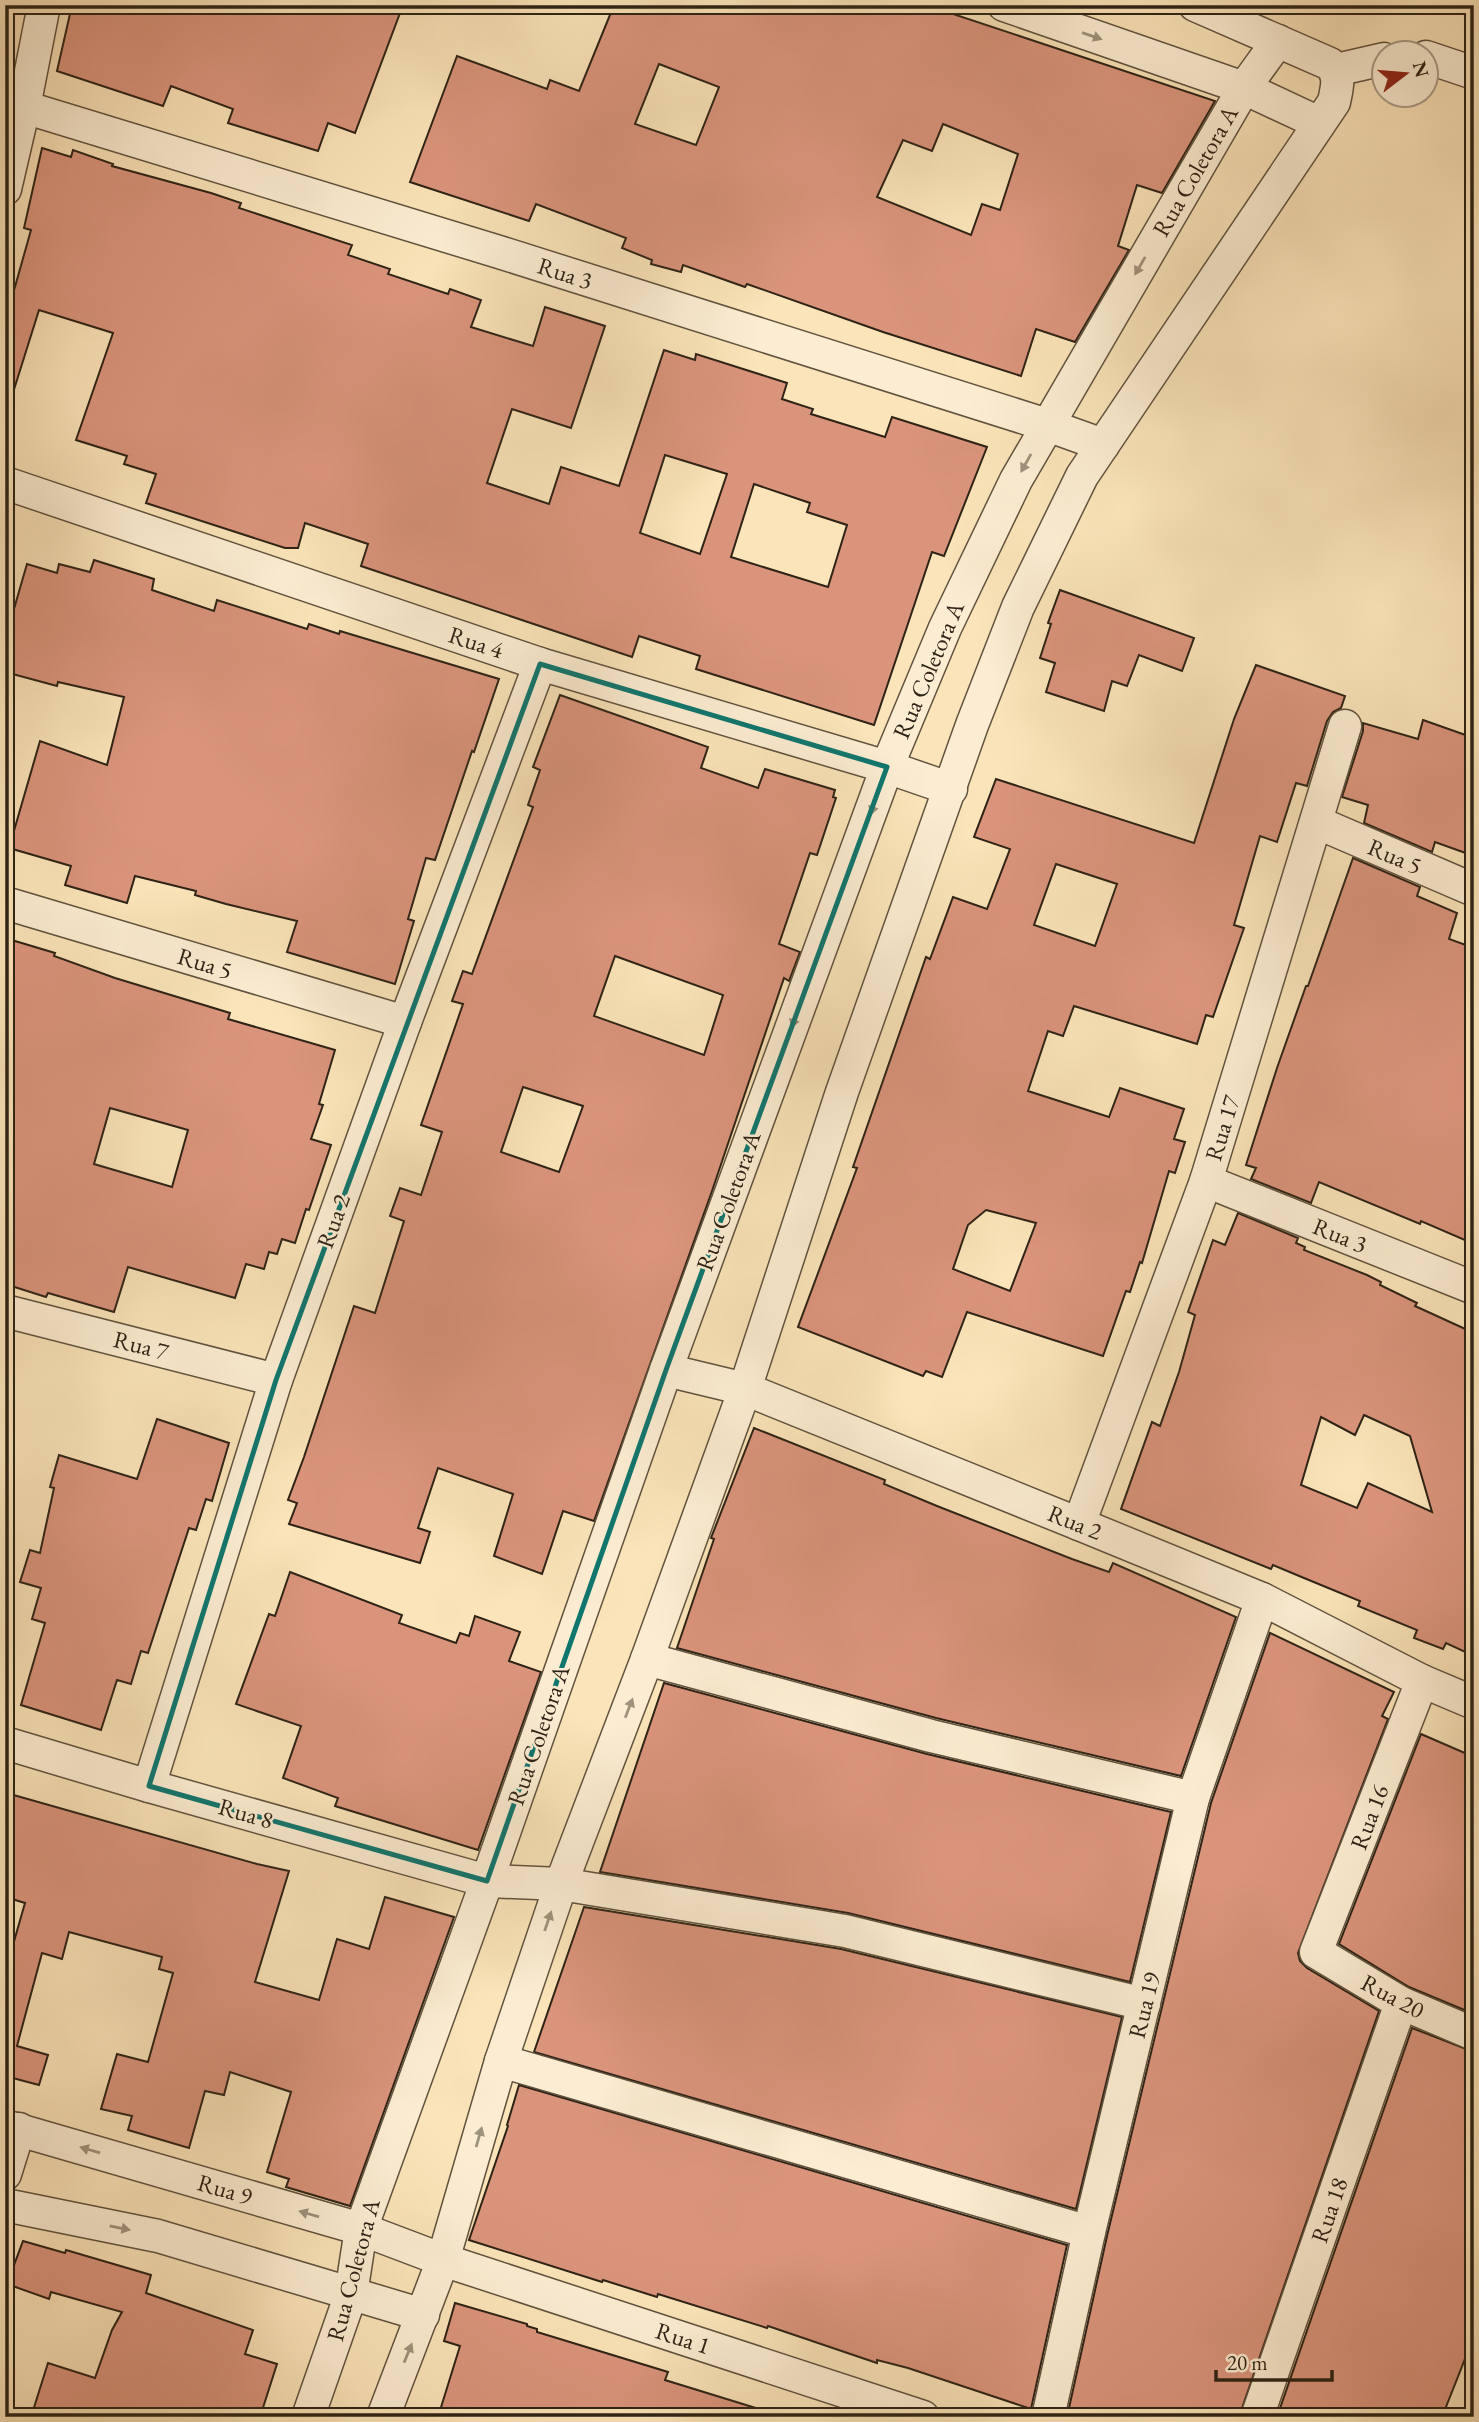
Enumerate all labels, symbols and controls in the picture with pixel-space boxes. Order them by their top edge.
one-way arrow [1081,31,1102,42]
north arrow [1370,38,1440,108]
text: N [1407,59,1435,81]
street label: Rua Coletora A [1145,100,1245,242]
street label: Rua 3 [534,250,596,296]
one-way arrow [1134,256,1146,276]
one-way arrow [1020,453,1032,473]
street label: Rua Coletora A [885,596,971,743]
street label: Rua 4 [445,619,508,665]
one-way arrow [868,794,879,815]
street label: Rua 5 [1363,831,1427,881]
street label: Rua 5 [174,940,236,986]
one-way arrow [789,1008,800,1029]
street label: Rua 17 [1197,1091,1247,1165]
street label: Rua Coletora A [688,1127,768,1275]
street label: Rua 2 [309,1189,357,1252]
street label: Rua 3 [1308,1210,1372,1260]
street label: Rua 7 [110,1323,172,1367]
street label: Rua 2 [1043,1497,1107,1547]
street label: Rua Coletora A [500,1660,577,1809]
one-way arrow [623,1697,634,1718]
street label: Rua 16 [1342,1780,1396,1854]
street label: Rua 8 [215,1790,277,1836]
one-way arrow [543,1910,554,1931]
street label: Rua 20 [1356,1967,1430,2025]
street label: Rua 19 [1121,1968,1167,2041]
one-way arrow [474,2127,484,2148]
one-way arrow [80,2145,101,2155]
street label: Rua 9 [194,2166,256,2212]
street label: Rua 18 [1303,2173,1355,2247]
street label: Rua Coletora A [319,2195,387,2345]
one-way arrow [298,2208,319,2218]
one-way arrow [109,2223,131,2234]
street label: Rua 1 [652,2315,714,2361]
scale bar [1216,2338,1332,2382]
one-way arrow [402,2343,413,2364]
text: 20 m [1227,2349,1268,2376]

